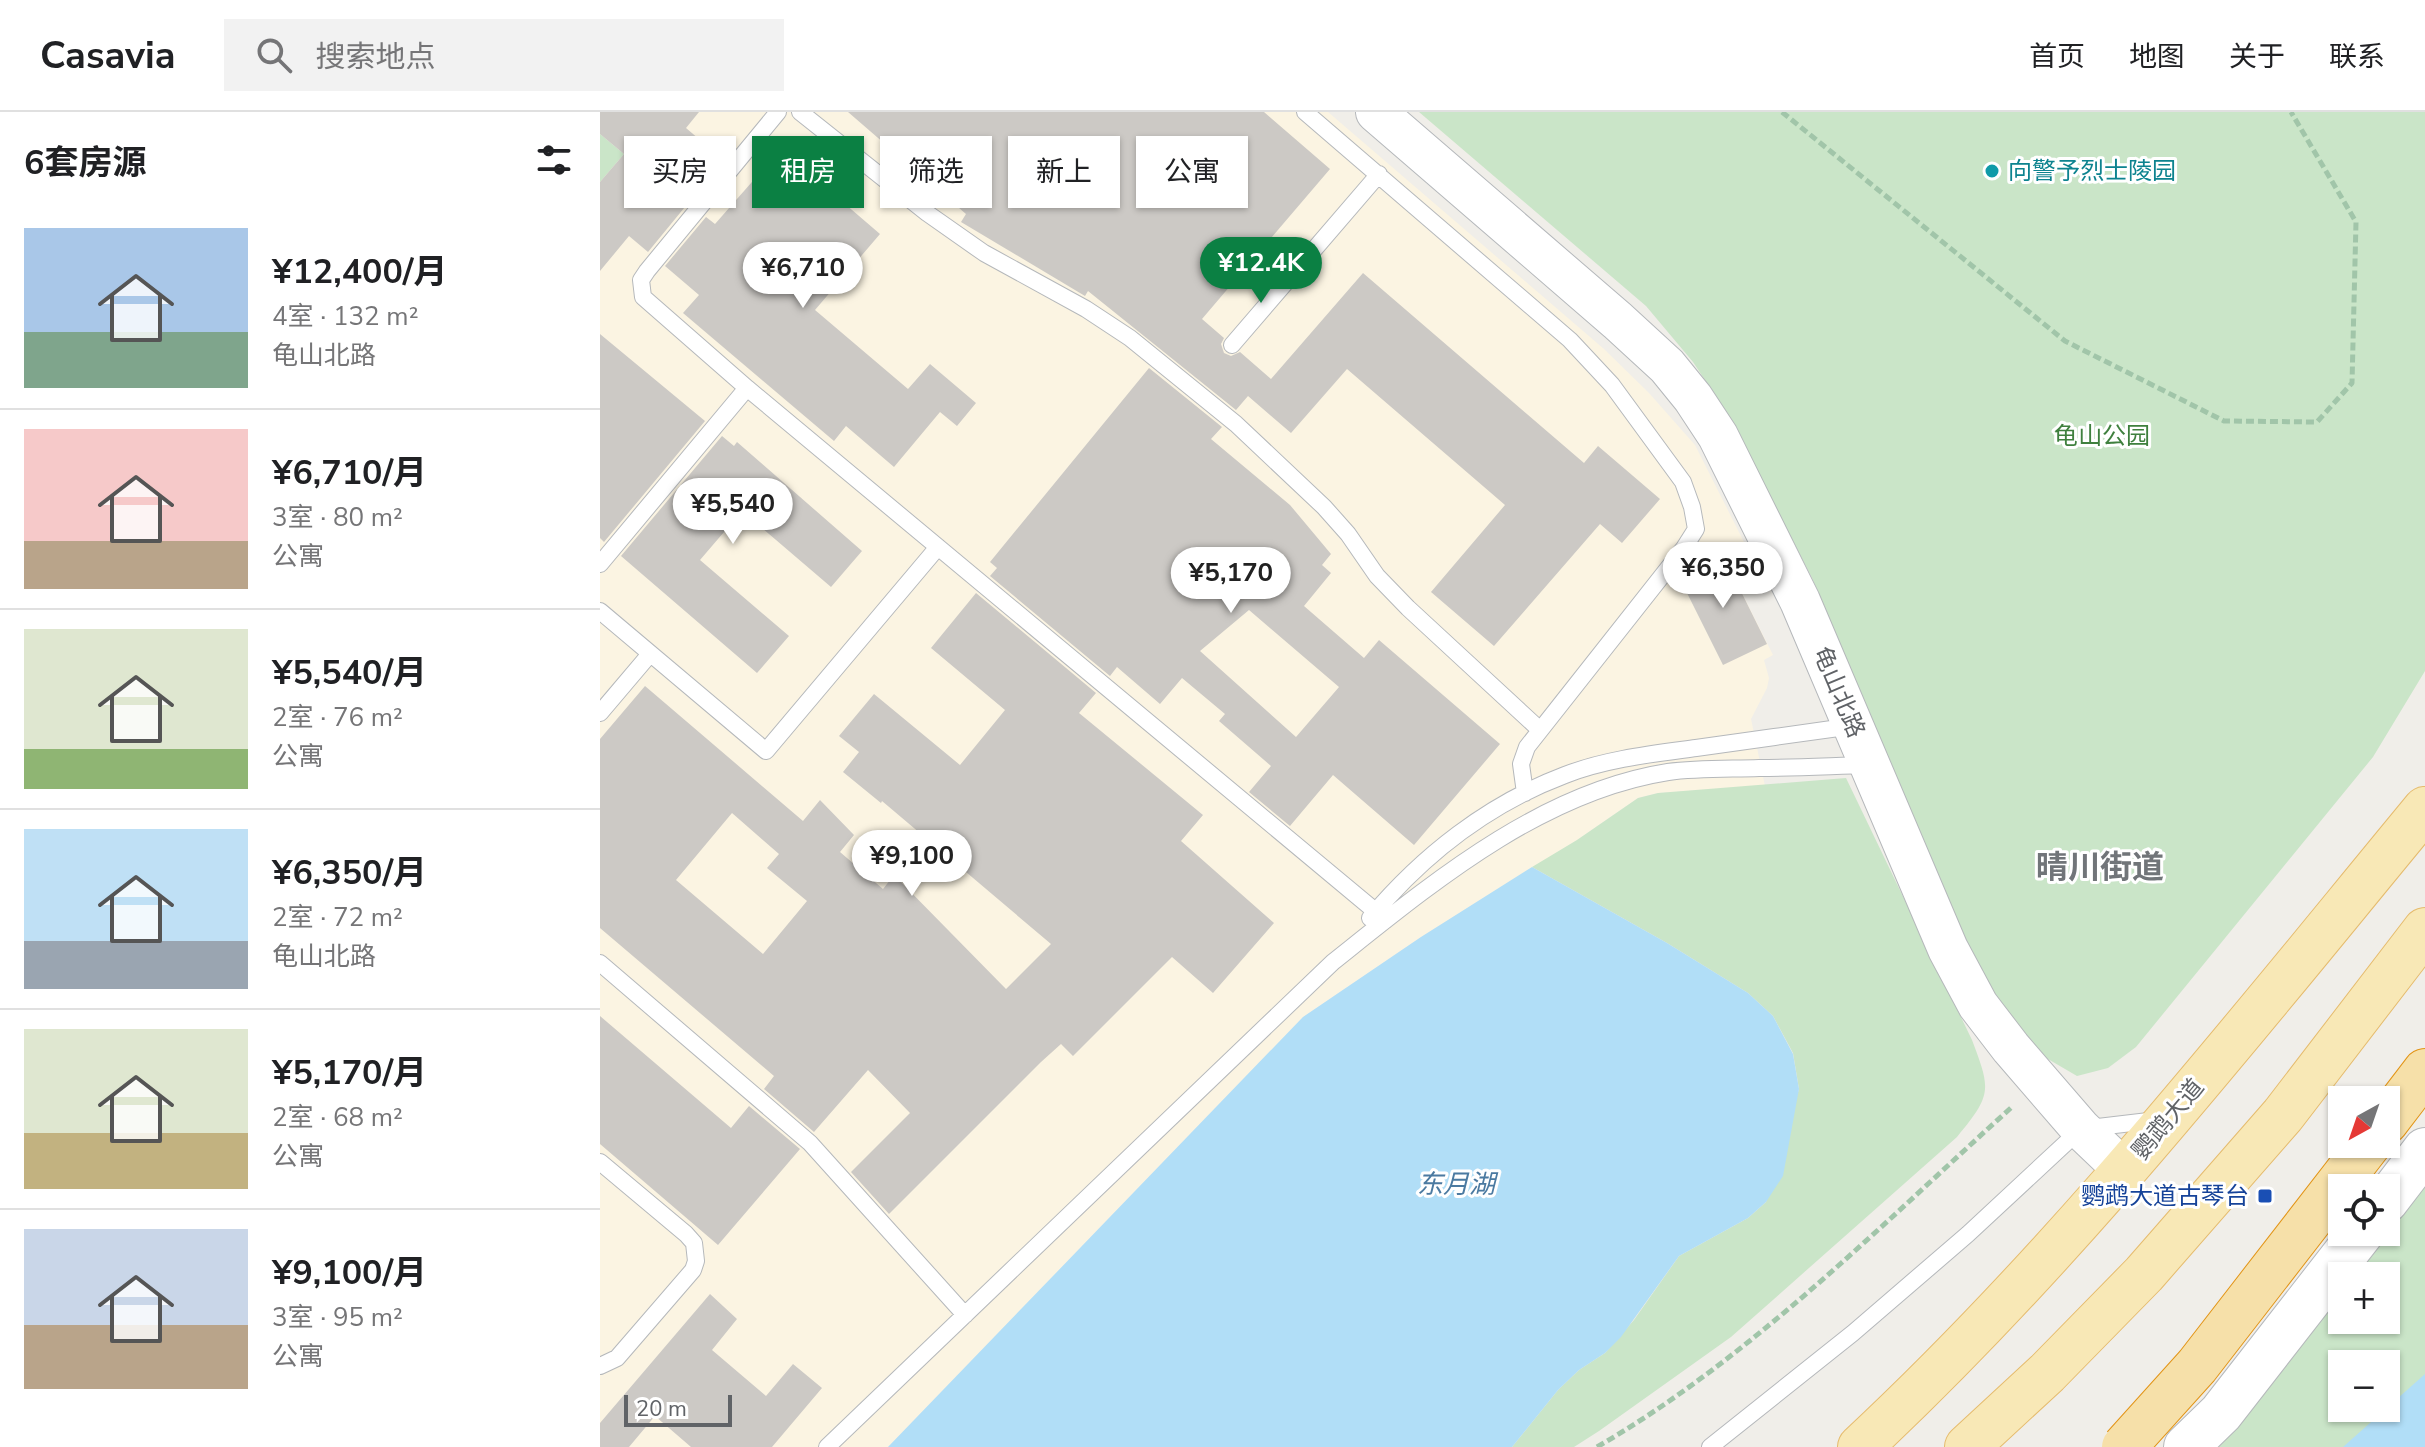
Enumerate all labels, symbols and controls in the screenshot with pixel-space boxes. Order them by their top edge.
search box [224,19,784,91]
text: Casavia [40,30,176,81]
icon: search [252,33,296,77]
text: 搜索地点 [316,37,436,78]
text: 首页 [2029,38,2085,76]
text: 地图 [2129,38,2185,76]
text: 关于 [2229,38,2285,76]
text: 联系 [2329,38,2385,76]
chip: 买房 [624,136,736,208]
chip: 租房 [752,136,864,208]
chip: 筛选 [880,136,992,208]
chip: 新上 [1008,136,1120,208]
chip: 公寓 [1136,136,1248,208]
icon: filters [532,138,576,182]
text: 6套房源 [24,140,146,186]
place label: 向警予烈士陵园 [2008,155,2176,187]
marker: 向警予烈士陵园 [1983,162,2001,180]
pin: ¥12.4K [1196,237,1326,305]
pin: ¥6,710 [738,242,868,310]
text: ¥12.4K [1218,245,1304,280]
text: ¥12,400/月 [272,249,447,295]
text: ¥6,710 [761,250,845,285]
icon: home [88,260,184,356]
text: 4室 · 132 m² [272,299,419,334]
text: 龟山北路 [272,338,376,373]
park label: 龟山公园 [2054,420,2150,452]
text: ¥6,710/月 [272,450,427,496]
icon: home [88,461,184,557]
pin: ¥5,540 [668,478,798,546]
text: ¥5,540 [691,486,775,521]
text: 3室 · 80 m² [272,500,403,535]
text: 公寓 [272,539,324,574]
pin: ¥6,350 [1658,542,1788,610]
pin: ¥5,170 [1166,547,1296,615]
text: ¥6,350 [1681,550,1765,585]
text: ¥5,170 [1189,555,1273,590]
street label: 龟山北路 [1806,642,1872,742]
text: ¥5,540/月 [272,650,427,696]
icon: home [88,661,184,757]
text: 2室 · 76 m² [272,700,403,735]
text: 公寓 [272,739,324,774]
pin: ¥9,100 [847,830,977,898]
text: ¥9,100 [870,838,954,873]
district label: 晴川街道 [2036,846,2164,889]
text: ¥6,350/月 [272,850,427,896]
icon: home [88,861,184,957]
text: 2室 · 72 m² [272,900,403,935]
text: 龟山北路 [272,939,376,974]
text: ¥5,170/月 [272,1050,427,1096]
icon: home [88,1061,184,1157]
street label: 鹦鹉大道 [2125,1072,2211,1166]
north arrow [2328,1086,2400,1158]
map controls [2328,1086,2400,1422]
text: 2室 · 68 m² [272,1100,403,1135]
text: 公寓 [272,1139,324,1174]
water label: 东月湖 [1417,1167,1499,1202]
button: locate [2328,1174,2400,1246]
place label: 鹦鹉大道古琴台 [2081,1180,2249,1212]
marker: 鹦鹉大道古琴台 [2256,1187,2274,1205]
text: ¥9,100/月 [272,1250,427,1296]
icon: home [88,1261,184,1357]
button: + [2328,1262,2400,1334]
text: 3室 · 95 m² [272,1300,403,1335]
text: 公寓 [272,1339,324,1374]
button: − [2328,1350,2400,1422]
scale bar [624,1391,732,1427]
text: 20 m [636,1394,687,1424]

